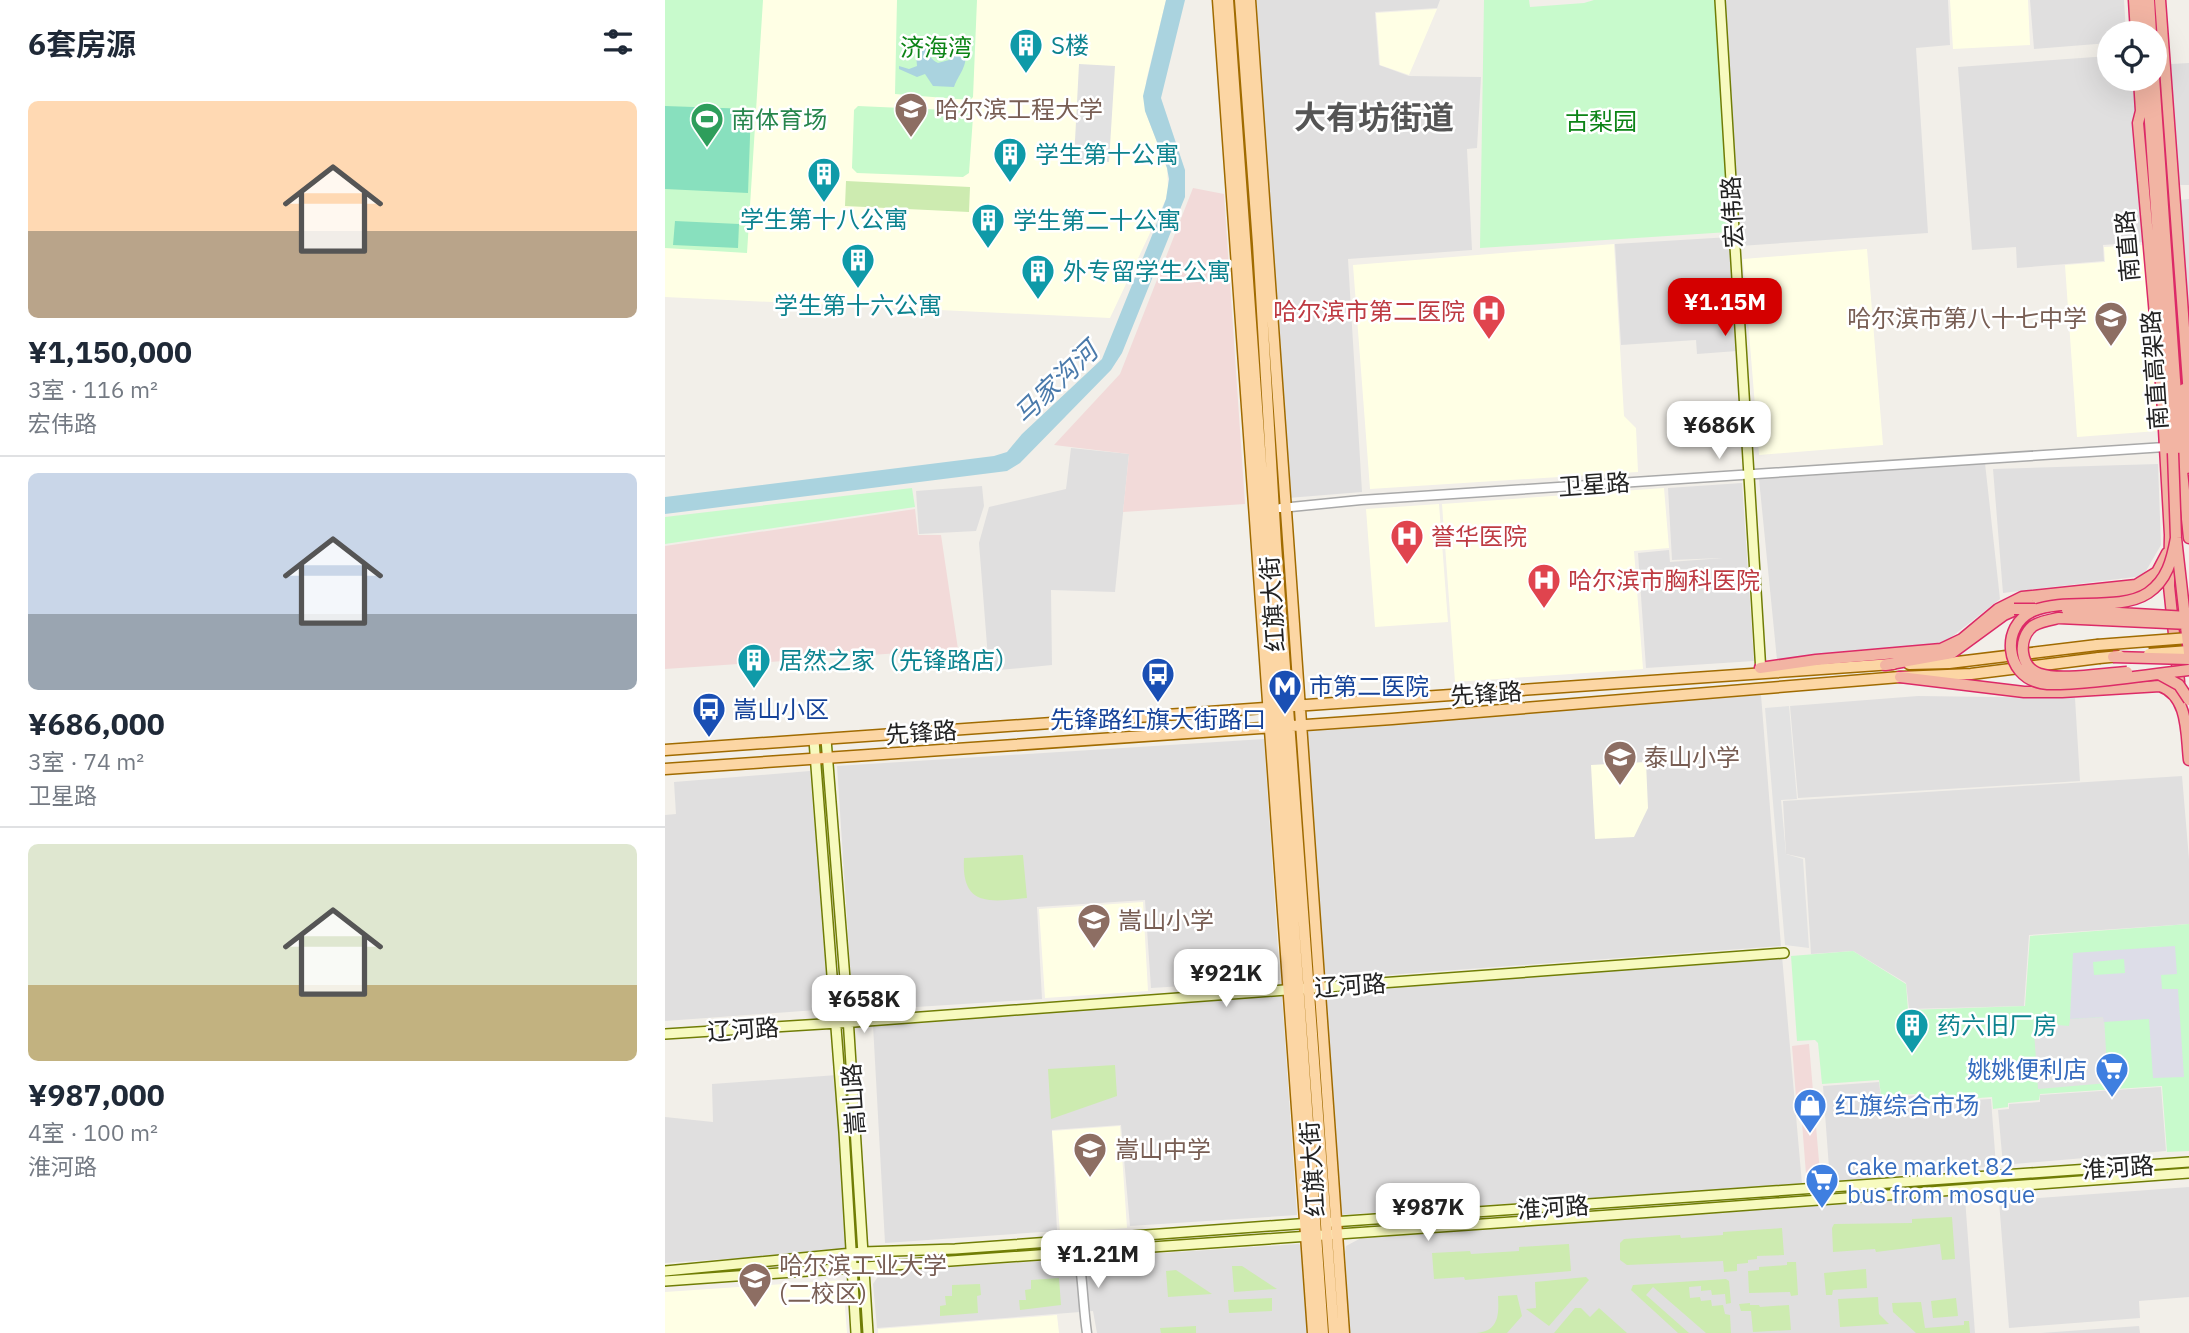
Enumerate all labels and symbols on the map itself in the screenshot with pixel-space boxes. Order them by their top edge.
building icon: S楼 [1007,26,1045,75]
place label: S楼 [1051,29,1089,61]
park label: 济海湾 [900,31,972,63]
school or university icon: 哈尔滨工程大学 [892,90,930,139]
place label: 哈尔滨工程大学 [935,93,1103,125]
district label: 大有坊街道 [1294,96,1454,138]
sports icon: 南体育场 [688,100,726,149]
place label: 南体育场 [731,103,827,135]
park label: 古梨园 [1565,105,1637,137]
building icon: 学生第十公寓 [991,135,1029,184]
place label: 学生第十公寓 [1035,138,1179,170]
building icon: 学生第十八公寓 [805,155,843,204]
street label: 宏伟路 [1714,175,1750,249]
building icon: 学生第二十公寓 [969,201,1007,250]
place label: 学生第十八公寓 [740,203,908,235]
place label: 学生第二十公寓 [1013,204,1181,236]
street label: 南直路 [2108,209,2146,283]
building icon: 学生第十六公寓 [839,241,877,290]
building icon: 外专留学生公寓 [1019,252,1057,301]
place label: 外专留学生公寓 [1063,255,1231,287]
pin: ¥1.15M [1668,278,1782,338]
place label: 学生第十六公寓 [774,289,942,321]
hospital icon: 哈尔滨市第二医院 [1470,292,1508,341]
place label: 哈尔滨市第二医院 [1273,295,1465,327]
school or university icon: 哈尔滨市第八十七中学 [2092,299,2130,348]
place label: 哈尔滨市第八十七中学 [1847,302,2087,334]
street label: 南直高架路 [2134,309,2174,431]
water label: 马家沟河 [1006,330,1108,430]
pin: ¥686K [1670,402,1768,461]
street label: 卫星路 [1557,466,1631,502]
hospital icon: 誉华医院 [1388,517,1426,566]
place label: 誉华医院 [1431,520,1527,552]
street label: 红旗大街 [1253,555,1291,653]
hospital icon: 哈尔滨市胸科医院 [1525,561,1563,610]
place label: 哈尔滨市胸科医院 [1568,564,1760,596]
building icon: 居然之家（先锋路店） [735,641,773,690]
place label: 居然之家（先锋路店） [779,644,1019,676]
bus stop icon: 先锋路红旗大街路口 [1139,655,1177,704]
metro station icon: 市第二医院 [1266,667,1304,716]
place label: 市第二医院 [1309,670,1429,702]
street label: 先锋路 [1449,675,1523,711]
bus stop icon: 嵩山小区 [690,690,728,739]
place label: 嵩山小区 [733,693,829,725]
place label: 先锋路红旗大街路口 [1050,703,1266,735]
street label: 先锋路 [884,714,958,750]
school or university icon: 泰山小学 [1601,738,1639,787]
place label: 泰山小学 [1644,741,1740,773]
school or university icon: 嵩山小学 [1075,901,1113,950]
place label: 嵩山小学 [1118,904,1214,936]
pin: ¥921K [1177,950,1275,1009]
street label: 辽河路 [1313,967,1387,1003]
pin: ¥658K [815,976,913,1035]
building icon: 药六旧厂房 [1893,1006,1931,1055]
place label: 药六旧厂房 [1937,1009,2057,1041]
street label: 辽河路 [706,1011,780,1047]
supermarket icon: 姚姚便利店 [2093,1050,2131,1099]
place label: 姚姚便利店 [1967,1053,2087,1085]
street label: 嵩山路 [835,1062,871,1136]
shop icon: 红旗综合市场 [1791,1086,1829,1135]
place label: 红旗综合市场 [1835,1089,1979,1121]
street label: 红旗大街 [1293,1120,1331,1218]
school or university icon: 嵩山中学 [1071,1130,1109,1179]
place label: 嵩山中学 [1115,1133,1211,1165]
street label: 淮河路 [2081,1149,2155,1185]
place label: cake market 82 bus from mosque [1847,1150,2035,1210]
supermarket icon: cake market 82 bus from mosque [1803,1161,1841,1210]
pin: ¥987K [1379,1184,1477,1243]
street label: 淮河路 [1516,1189,1590,1225]
pin: ¥1.21M [1041,1230,1155,1290]
place label: 哈尔滨工业大学 (二校区) [779,1249,947,1309]
school or university icon: 哈尔滨工业大学 (二校区) [736,1260,774,1309]

